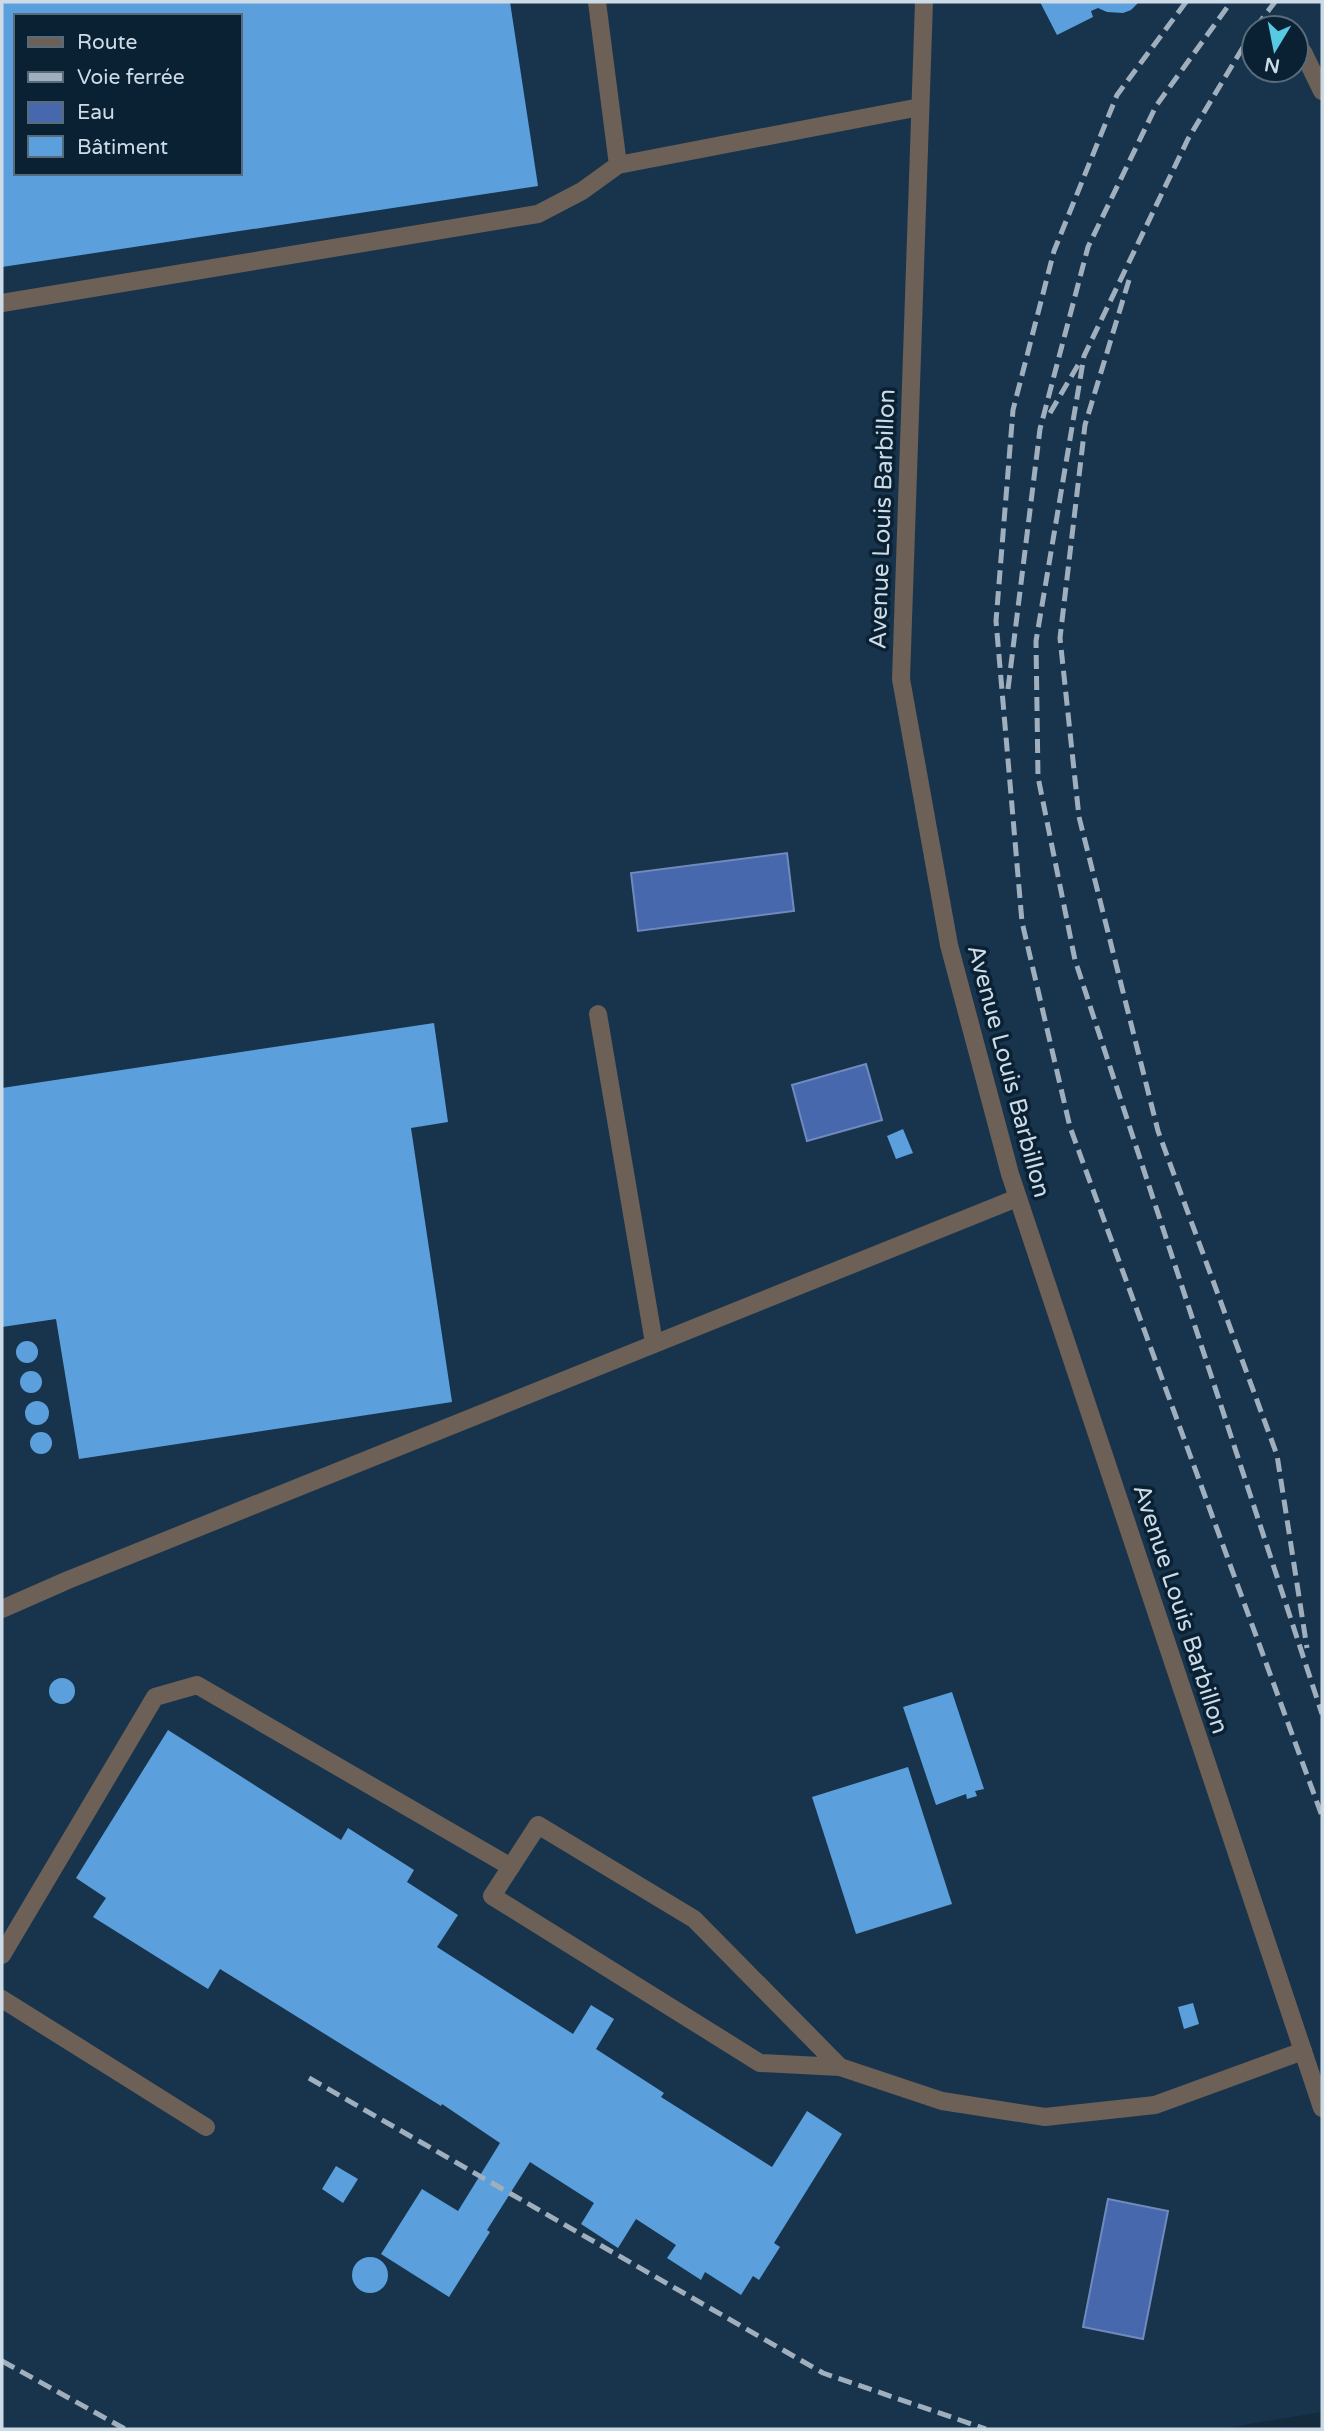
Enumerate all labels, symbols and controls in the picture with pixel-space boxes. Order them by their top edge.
legend [14,14,242,175]
north arrow [1240,14,1310,84]
text: Route [77,30,137,55]
text: N [1263,53,1282,77]
text: Voie ferrée [77,65,185,90]
text: Eau [77,100,115,125]
text: Bâtiment [77,135,168,160]
street label: Avenue Louis Barbillon [863,388,902,650]
street label: Avenue Louis Barbillon [961,942,1056,1201]
street label: Avenue Louis Barbillon [1126,1481,1235,1738]

